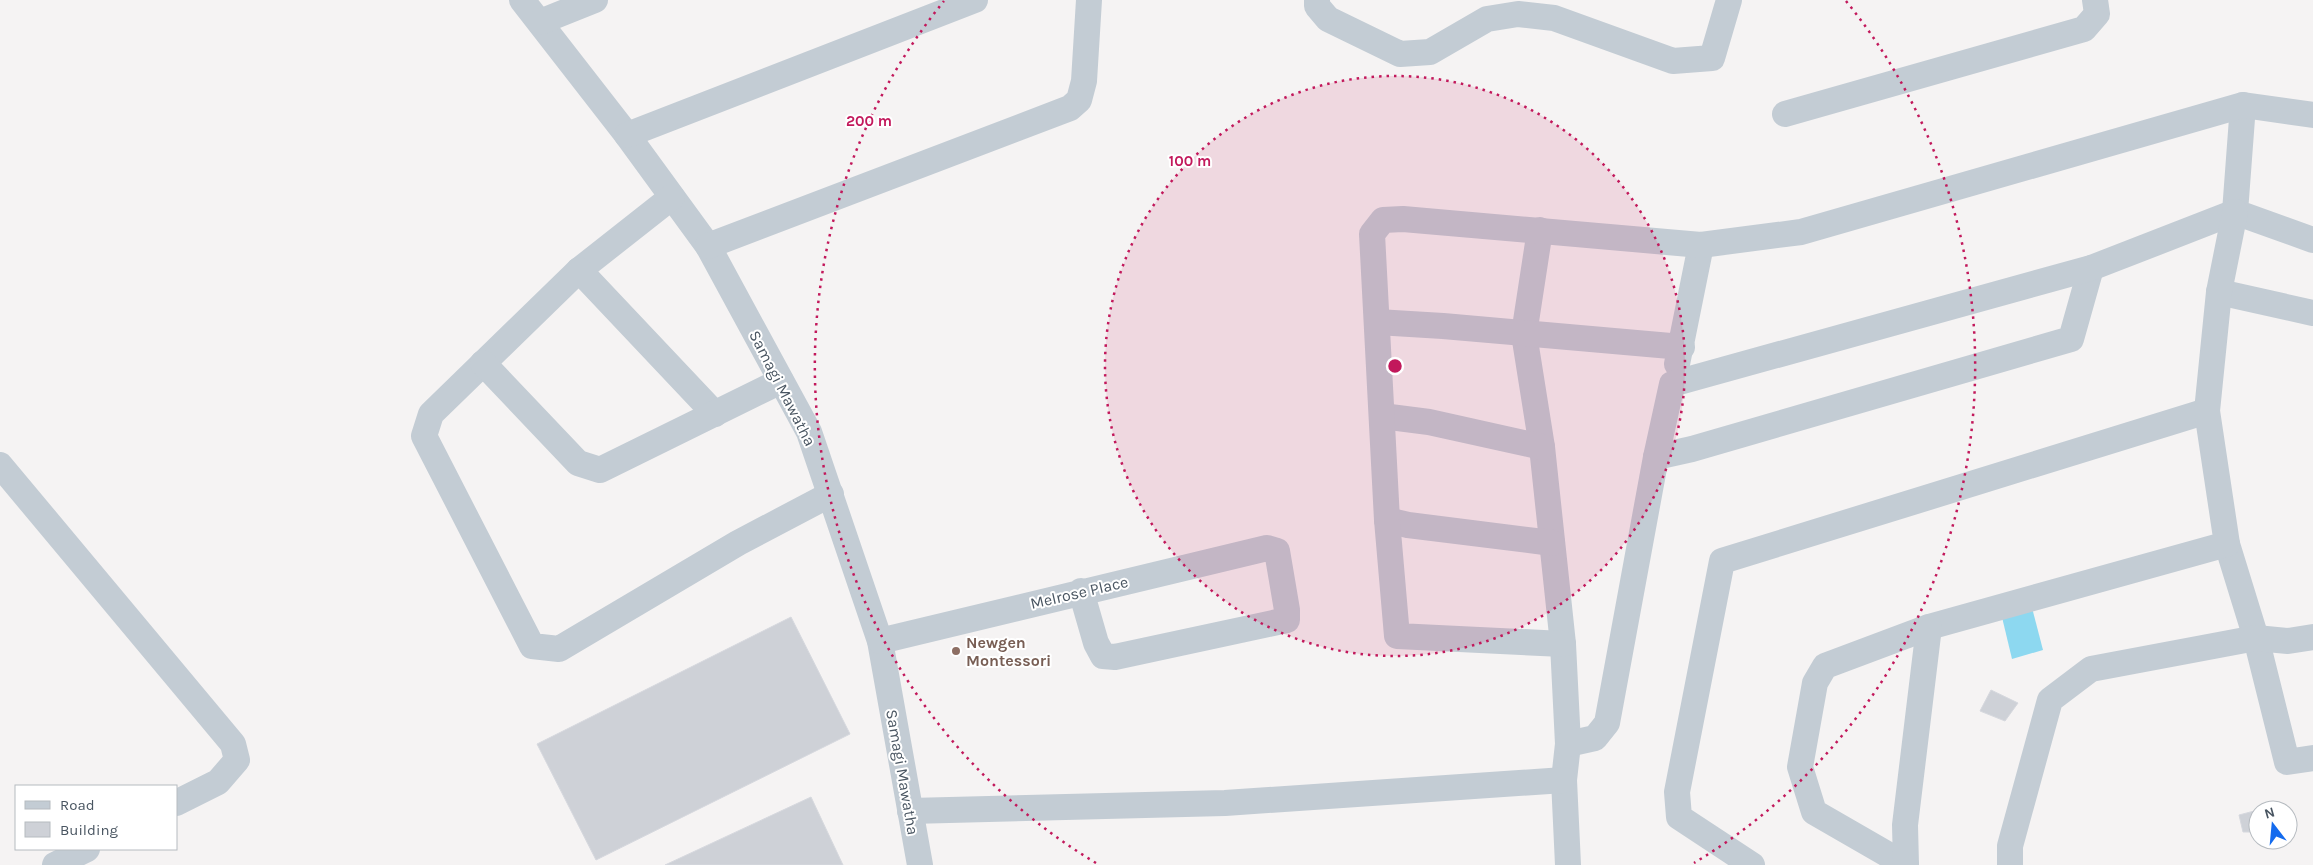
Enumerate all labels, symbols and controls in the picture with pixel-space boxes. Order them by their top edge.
text: 200 m [846,112,892,130]
text: 100 m [1169,152,1211,170]
street label: Samagi Mawatha [745,327,820,449]
centre of rings [1386,357,1404,375]
street label: Melrose Place [1028,572,1130,613]
place label: Newgen Montessori [966,633,1051,670]
marker: Newgen Montessori [950,645,962,657]
street label: Samagi Mawatha [882,708,923,836]
legend [15,785,178,850]
text: Road [60,796,95,814]
north arrow [2248,800,2298,850]
text: N [2262,803,2277,823]
text: Building [60,821,118,839]

